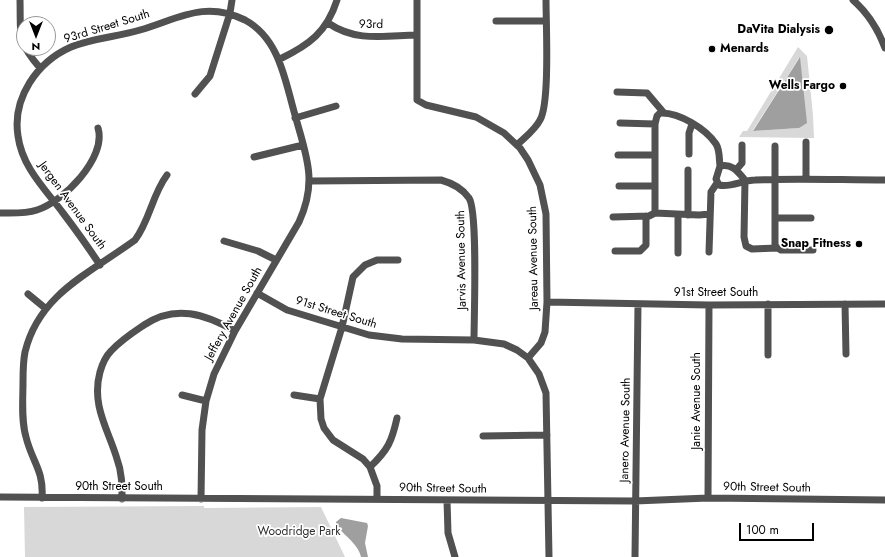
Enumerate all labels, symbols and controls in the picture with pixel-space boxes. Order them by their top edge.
street label: 93rd Street South [62,7,152,47]
north arrow [16,16,56,56]
street label: 93rd [359,18,383,32]
place label: DaVita Dialysis [737,23,820,37]
marker: DaVita Dialysis [823,24,835,36]
text: N [32,39,40,55]
place label: Menards [720,42,769,56]
marker: Menards [707,44,717,54]
place label: Wells Fargo [769,79,835,93]
marker: Wells Fargo [838,81,848,91]
street label: Jergen Avenue South [35,159,109,253]
street label: Jareau Avenue South [526,206,542,310]
street label: Jarvis Avenue South [454,210,470,310]
place label: Snap Fitness [781,237,851,251]
marker: Snap Fitness [854,239,864,249]
street label: Jeffery Avenue South [202,265,266,363]
street label: 91st Street South [674,286,758,300]
street label: 91st Street South [294,294,378,332]
street label: Janie Avenue South [690,352,704,450]
street label: Janero Avenue South [618,377,634,483]
street label: 90th Street South [75,480,163,494]
street label: 90th Street South [723,480,811,496]
street label: 90th Street South [399,481,487,497]
scale bar [741,515,816,541]
text: 100 m [746,521,779,539]
park label: Woodridge Park [258,525,340,539]

